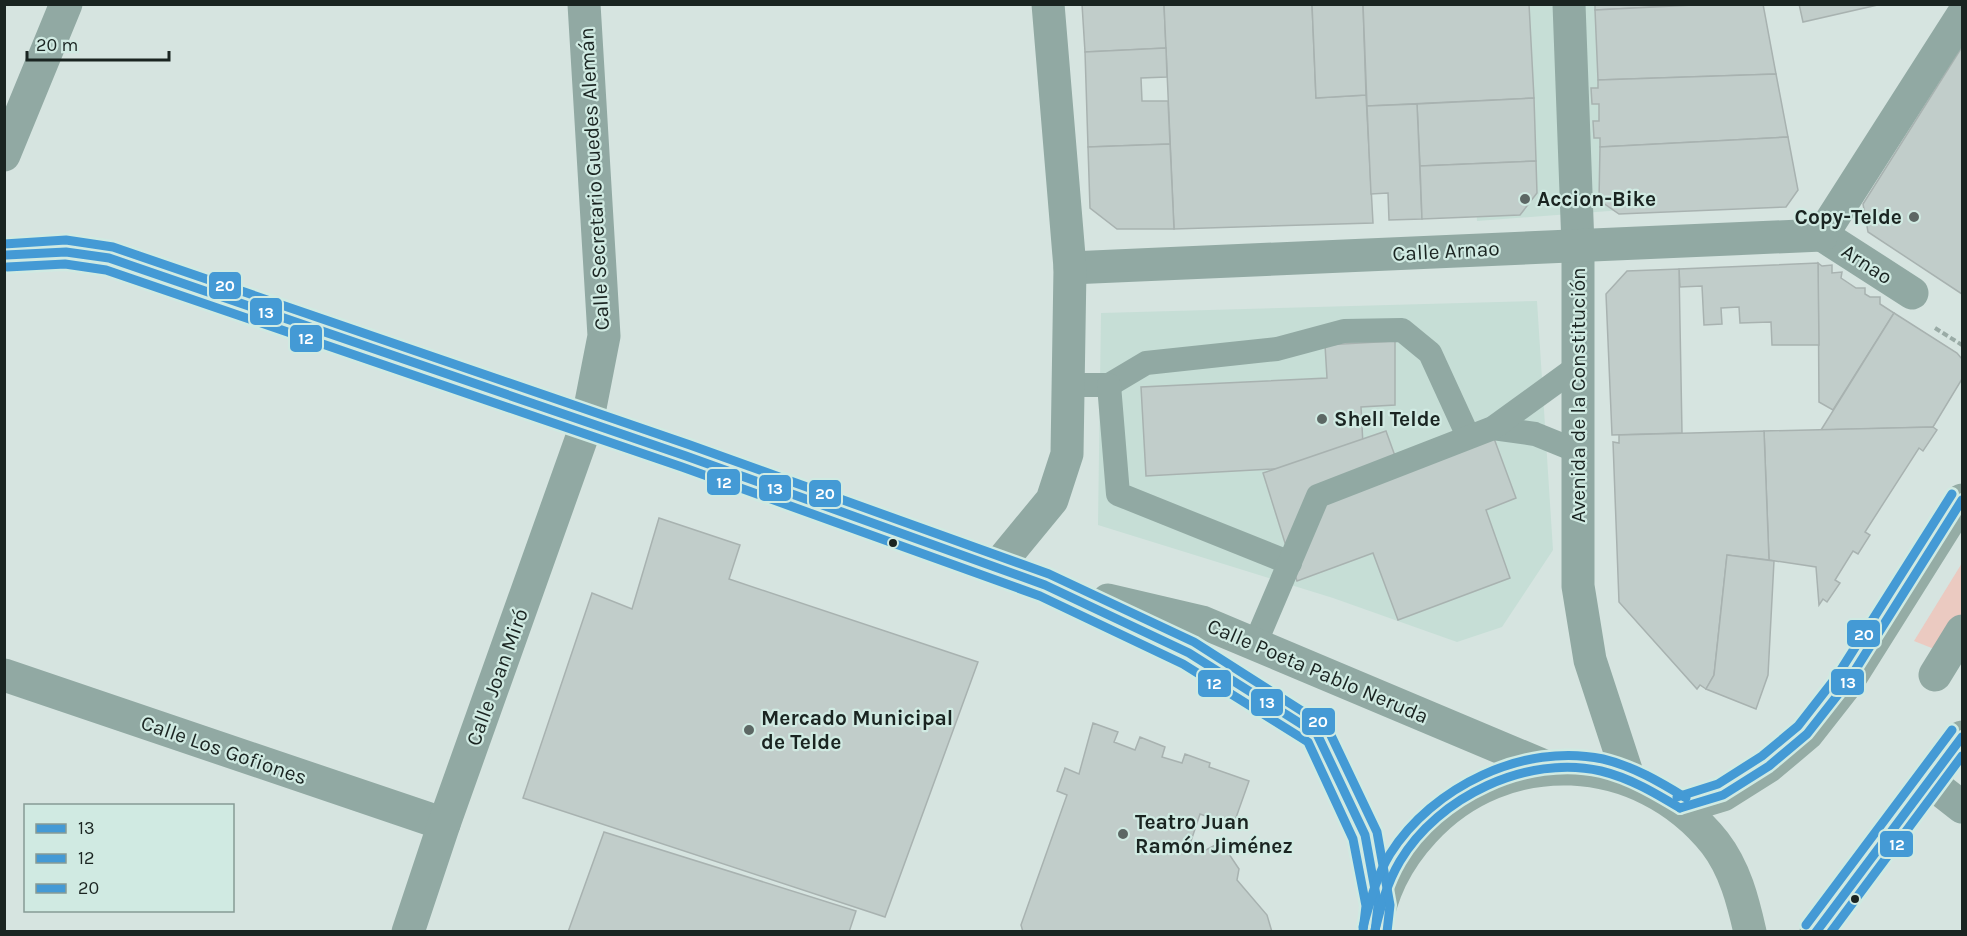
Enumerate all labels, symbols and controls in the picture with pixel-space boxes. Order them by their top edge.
scale bar [27,24,170,62]
street label: Calle Secretario Guedes Alemán [574,27,614,331]
text: 20 m [36,34,78,56]
place label: Accion-Bike [1537,187,1656,211]
marker: Accion-Bike [1518,192,1532,206]
place label: Copy-Telde [1795,205,1902,229]
marker: Copy-Telde [1907,210,1921,224]
street label: Calle Arnao [1392,236,1500,266]
street label: Arnao [1837,239,1897,289]
street label: Avenida de la Constitución [1566,267,1590,523]
line badge: 20 [208,271,242,300]
text: 20 [215,276,235,295]
line badge: 13 [249,297,283,326]
text: 13 [258,303,274,322]
line badge: 12 [289,324,323,353]
text: 12 [298,329,314,348]
place label: Shell Telde [1334,407,1441,431]
marker: Shell Telde [1315,412,1329,426]
line badge: 12 [706,468,741,496]
text: 12 [716,473,732,492]
line badge: 13 [758,474,792,502]
text: 13 [767,479,783,498]
line badge: 20 [808,479,842,508]
text: 20 [815,484,835,503]
unlabelled marker [887,537,899,549]
street label: Calle Joan Miró [461,605,533,749]
street label: Calle Poeta Pablo Neruda [1204,614,1432,728]
line badge: 20 [1846,619,1881,648]
text: 20 [1854,625,1874,644]
line badge: 13 [1830,668,1865,696]
line badge: 12 [1197,669,1232,698]
text: 13 [1840,673,1856,692]
text: 12 [1206,674,1222,693]
line badge: 13 [1250,688,1284,717]
text: 13 [1259,693,1275,712]
place label: Mercado Municipal de Telde [761,706,953,754]
line badge: 20 [1301,707,1336,736]
street label: Calle Los Gofiones [138,710,310,790]
text: 20 [1308,712,1328,731]
marker: Mercado Municipal de Telde [742,723,756,737]
legend [24,804,234,912]
place label: Teatro Juan Ramón Jiménez [1135,810,1293,858]
text: 13 [78,817,95,839]
marker: Teatro Juan Ramón Jiménez [1116,827,1130,841]
line badge: 12 [1879,830,1914,858]
text: 12 [1889,835,1905,854]
text: 12 [78,847,94,869]
text: 20 [78,877,99,899]
unlabelled marker [1849,893,1861,905]

